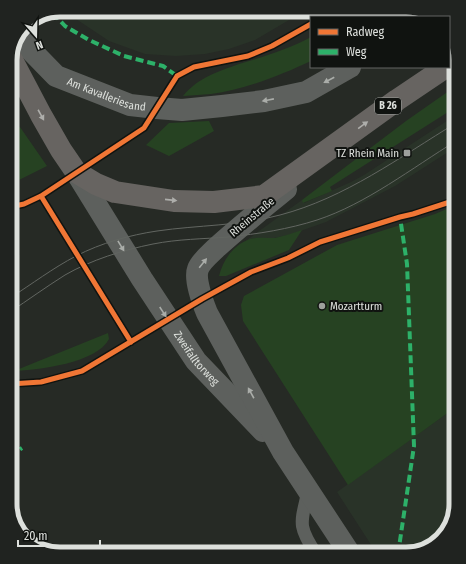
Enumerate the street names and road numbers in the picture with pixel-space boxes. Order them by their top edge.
street label: Am Kavalleriesand [65,75,147,113]
road number: B 26 [375,98,401,114]
street label: Rheinstraße [227,195,277,239]
street label: Zweifalltorweg [171,328,223,388]

